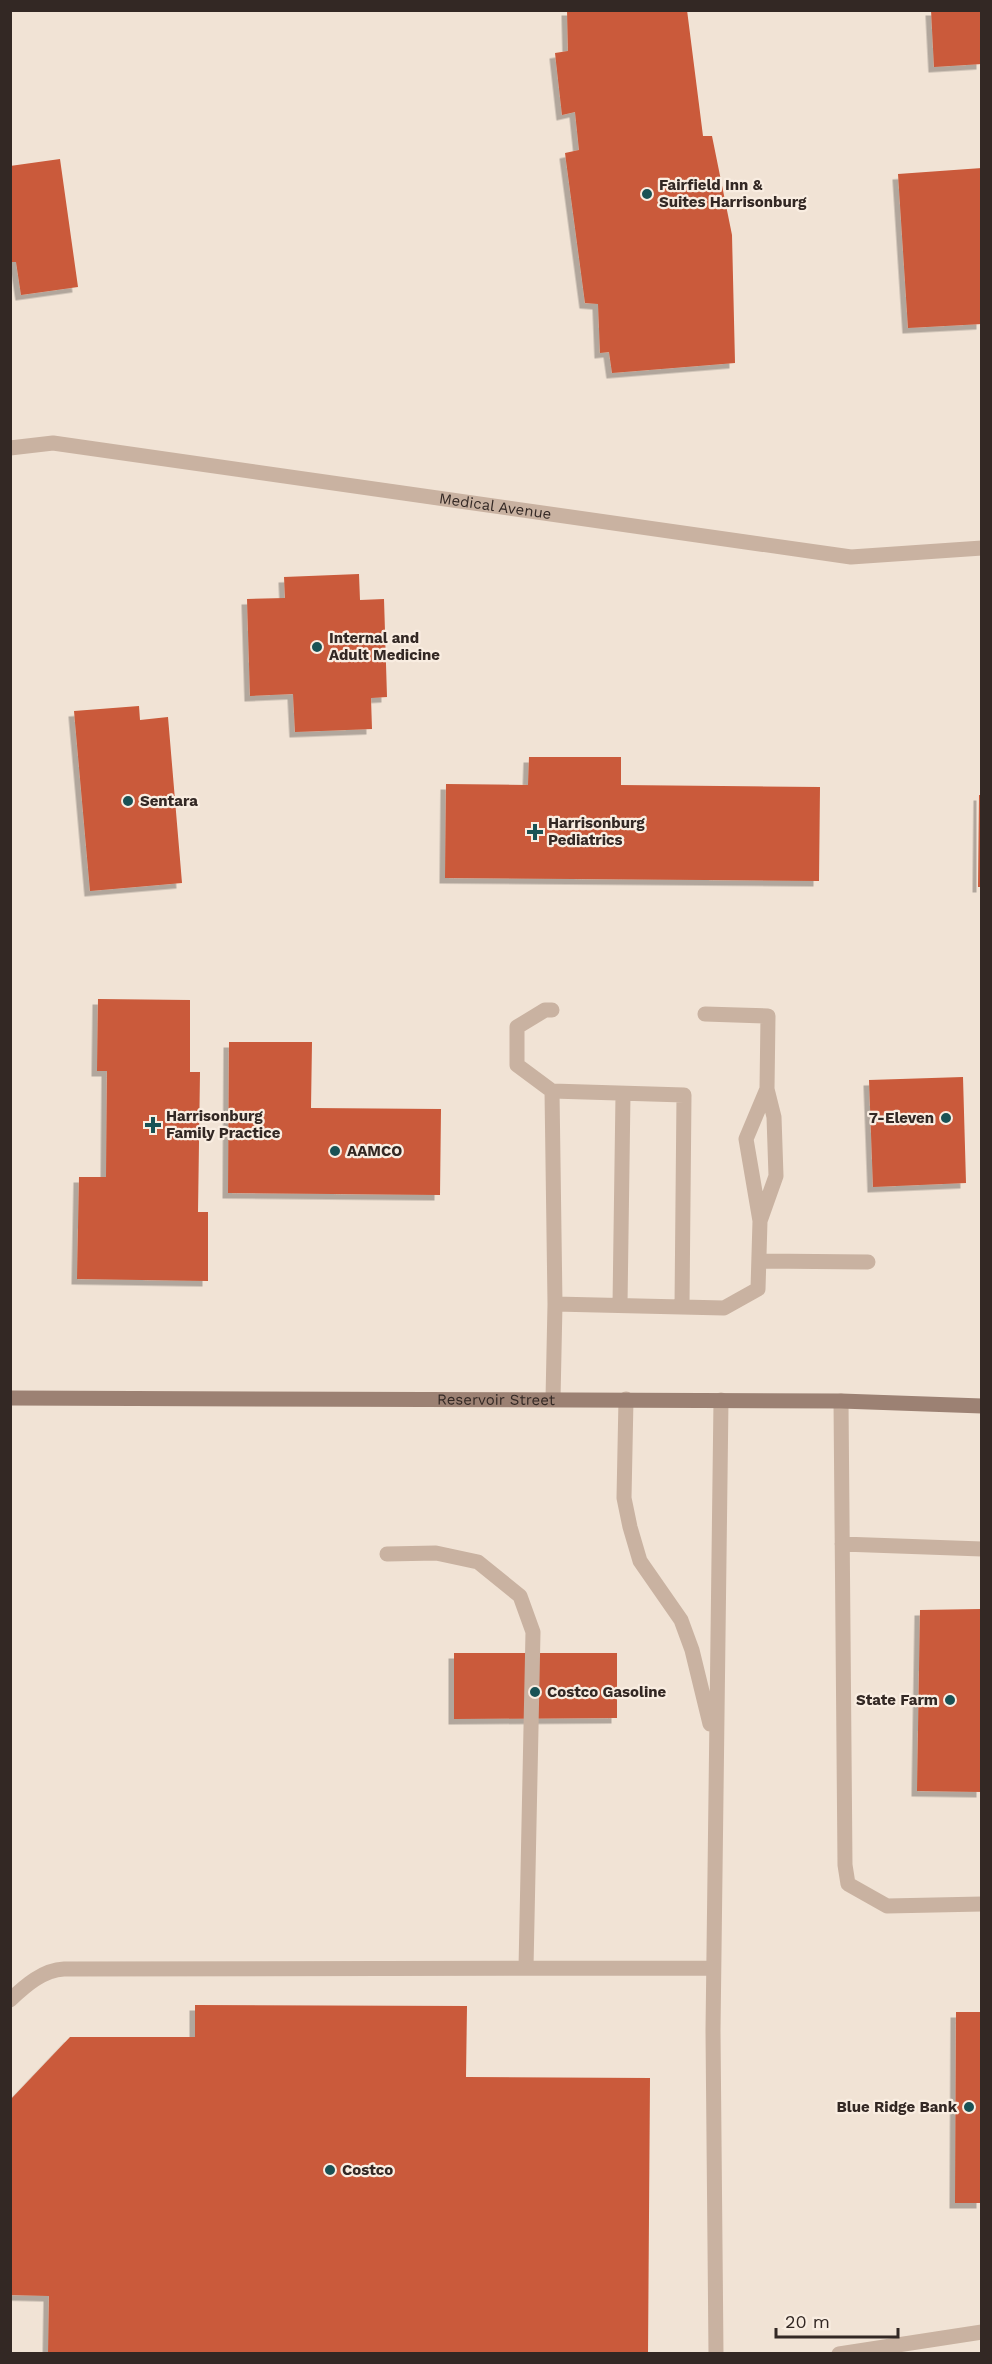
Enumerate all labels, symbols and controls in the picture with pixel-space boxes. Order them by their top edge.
place label: Fairfield Inn & Suites Harrisonburg [659,176,807,211]
marker: Fairfield Inn & Suites Harrisonburg [640,187,654,201]
street label: Medical Avenue [438,489,553,523]
place label: Internal and Adult Medicine [329,629,440,664]
marker: Internal and Adult Medicine [310,640,324,654]
place label: Sentara [140,792,198,810]
marker: Sentara [121,794,135,808]
place label: Harrisonburg Pediatrics [548,814,645,849]
marker: Harrisonburg Pediatrics [526,823,544,841]
place label: Harrisonburg Family Practice [166,1107,281,1142]
place label: 7-Eleven [869,1109,934,1127]
marker: 7-Eleven [939,1111,953,1125]
marker: Harrisonburg Family Practice [144,1116,162,1134]
place label: AAMCO [347,1142,402,1160]
marker: AAMCO [328,1144,342,1158]
street label: Reservoir Street [437,1391,556,1409]
place label: Costco Gasoline [547,1683,667,1701]
marker: Costco Gasoline [528,1685,542,1699]
place label: State Farm [856,1691,938,1709]
marker: State Farm [943,1693,957,1707]
place label: Blue Ridge Bank [837,2098,958,2116]
marker: Blue Ridge Bank [962,2100,976,2114]
place label: Costco [342,2161,393,2179]
marker: Costco [323,2163,337,2177]
scale bar [776,2301,898,2339]
text: 20 m [785,2311,830,2332]

